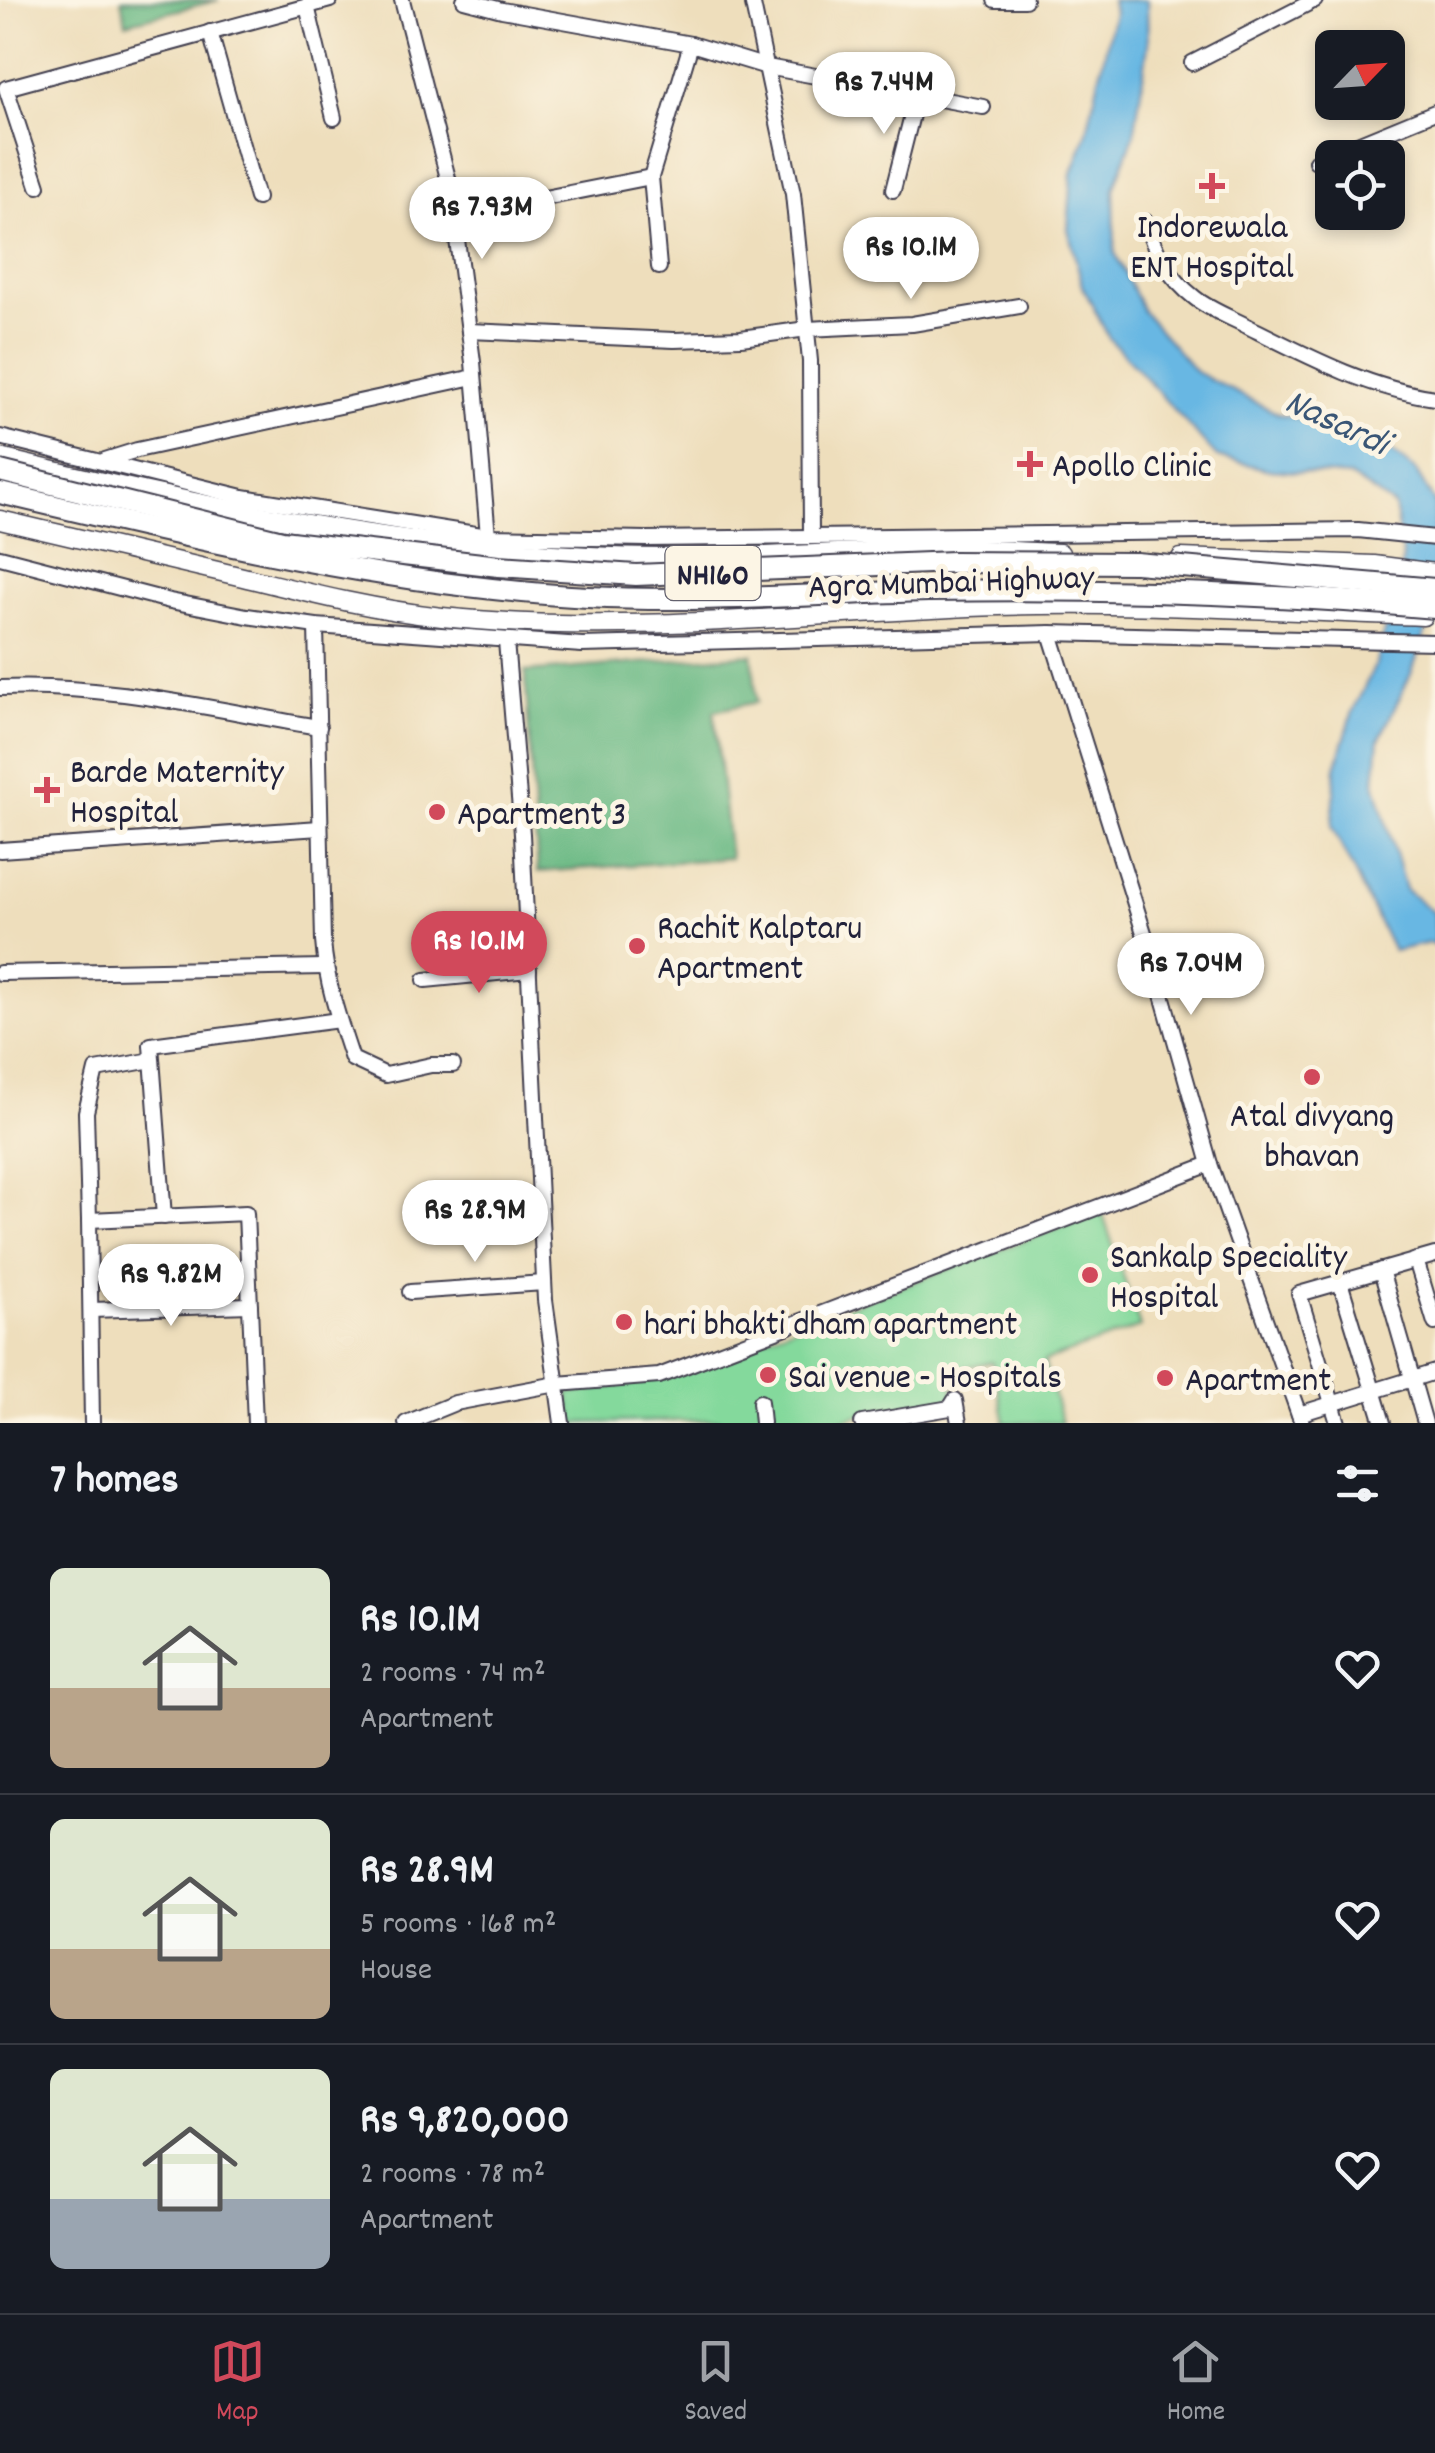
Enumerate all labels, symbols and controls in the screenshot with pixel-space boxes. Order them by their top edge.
north arrow [1315,30,1405,120]
map controls [1315,30,1405,230]
pin: Rs 7.44M [781,52,987,137]
text: Rs 7.44M [834,61,934,107]
button: locate [1315,140,1405,230]
marker: Indorewala ENT Hospital [1199,173,1225,199]
pin: Rs 7.93M [379,177,585,262]
text: Rs 7.93M [431,186,533,232]
place label: Indorewala ENT Hospital [1130,205,1294,295]
pin: Rs 10.1M [808,217,1014,302]
text: Rs 10.1M [865,226,957,272]
water label: Nasardi [1275,377,1402,476]
place label: Apollo Clinic [1052,444,1212,494]
marker: Apollo Clinic [1017,451,1043,477]
road number: NH160 [666,546,760,600]
street label: Agra Mumbai Highway [807,555,1096,615]
place label: Barde Maternity Hospital [70,750,285,840]
marker: Barde Maternity Hospital [34,777,60,803]
place label: Apartment 3 [457,792,627,842]
marker: Apartment 3 [426,801,448,823]
place label: Rachit Kalptaru Apartment [657,906,862,996]
pin: Rs 10.1M [376,911,582,996]
text: Rs 10.1M [433,920,525,966]
pin: Rs 7.04M [1088,933,1294,1018]
marker: Rachit Kalptaru Apartment [626,935,648,957]
text: Rs 7.04M [1139,942,1243,988]
marker: Atal divyang bhavan [1301,1066,1323,1088]
place label: Atal divyang bhavan [1230,1094,1394,1184]
pin: Rs 28.9M [372,1180,578,1265]
text: Rs 28.9M [424,1189,526,1235]
place label: Sankalp Speciality Hospital [1110,1235,1348,1325]
pin: Rs 9.82M [68,1244,274,1329]
text: Rs 9.82M [120,1253,222,1299]
marker: Sankalp Speciality Hospital [1079,1264,1101,1286]
place label: hari bhakti dham apartment [644,1302,1018,1352]
marker: hari bhakti dham apartment [613,1311,635,1333]
place label: Sai venue - Hospitals [788,1355,1062,1405]
place label: Apartment [1185,1358,1331,1408]
marker: Sai venue - Hospitals [757,1364,779,1386]
marker: Apartment [1154,1367,1176,1389]
text: 7 homes [50,1453,179,1513]
icon: filters [1330,1456,1385,1511]
text: Rs 10.1M [360,1592,481,1652]
icon: home [130,1608,250,1728]
icon: heart [1330,1641,1385,1696]
text: 2 rooms · 74 m² [360,1652,546,1698]
text: Apartment [360,1698,494,1744]
text: Rs 28.9M [360,1843,494,1903]
icon: home [130,1859,250,1979]
icon: heart [1330,1892,1385,1947]
text: 5 rooms · 168 m² [360,1903,556,1949]
text: House [360,1949,432,1995]
text: Rs 9,820,000 [360,2093,570,2153]
icon: home [130,2109,250,2229]
icon: heart [1330,2142,1385,2197]
text: 2 rooms · 78 m² [360,2153,545,2199]
text: Apartment [360,2199,494,2245]
tab: Map [210,2334,265,2434]
tab: Saved [685,2334,747,2434]
tab: Home [1167,2334,1225,2434]

